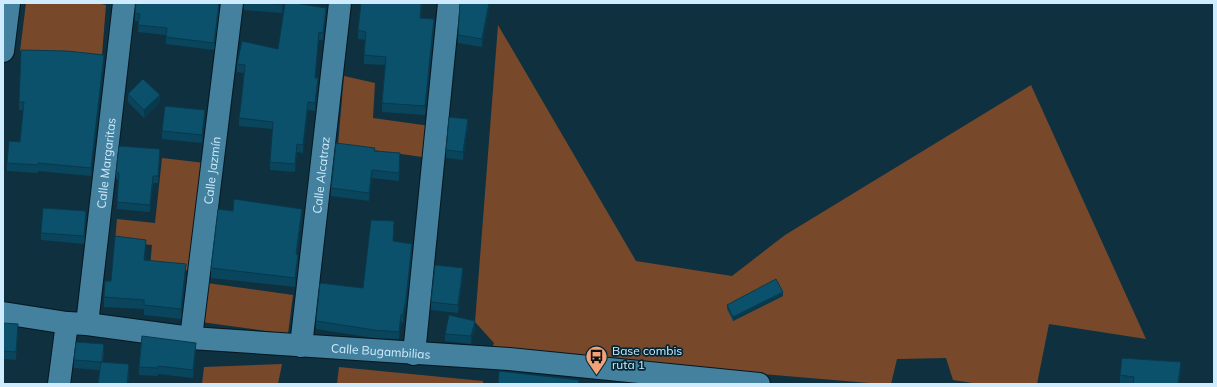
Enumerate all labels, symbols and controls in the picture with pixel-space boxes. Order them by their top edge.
street label: Calle Margaritas [93,117,118,209]
street label: Calle Jazmín [200,135,223,205]
street label: Calle Alcatraz [309,136,332,214]
street label: Calle Bugambilias [331,340,431,361]
place label: Base combis ruta 1 [612,343,682,372]
bus stop icon: Base combis ruta 1 [584,344,610,377]

